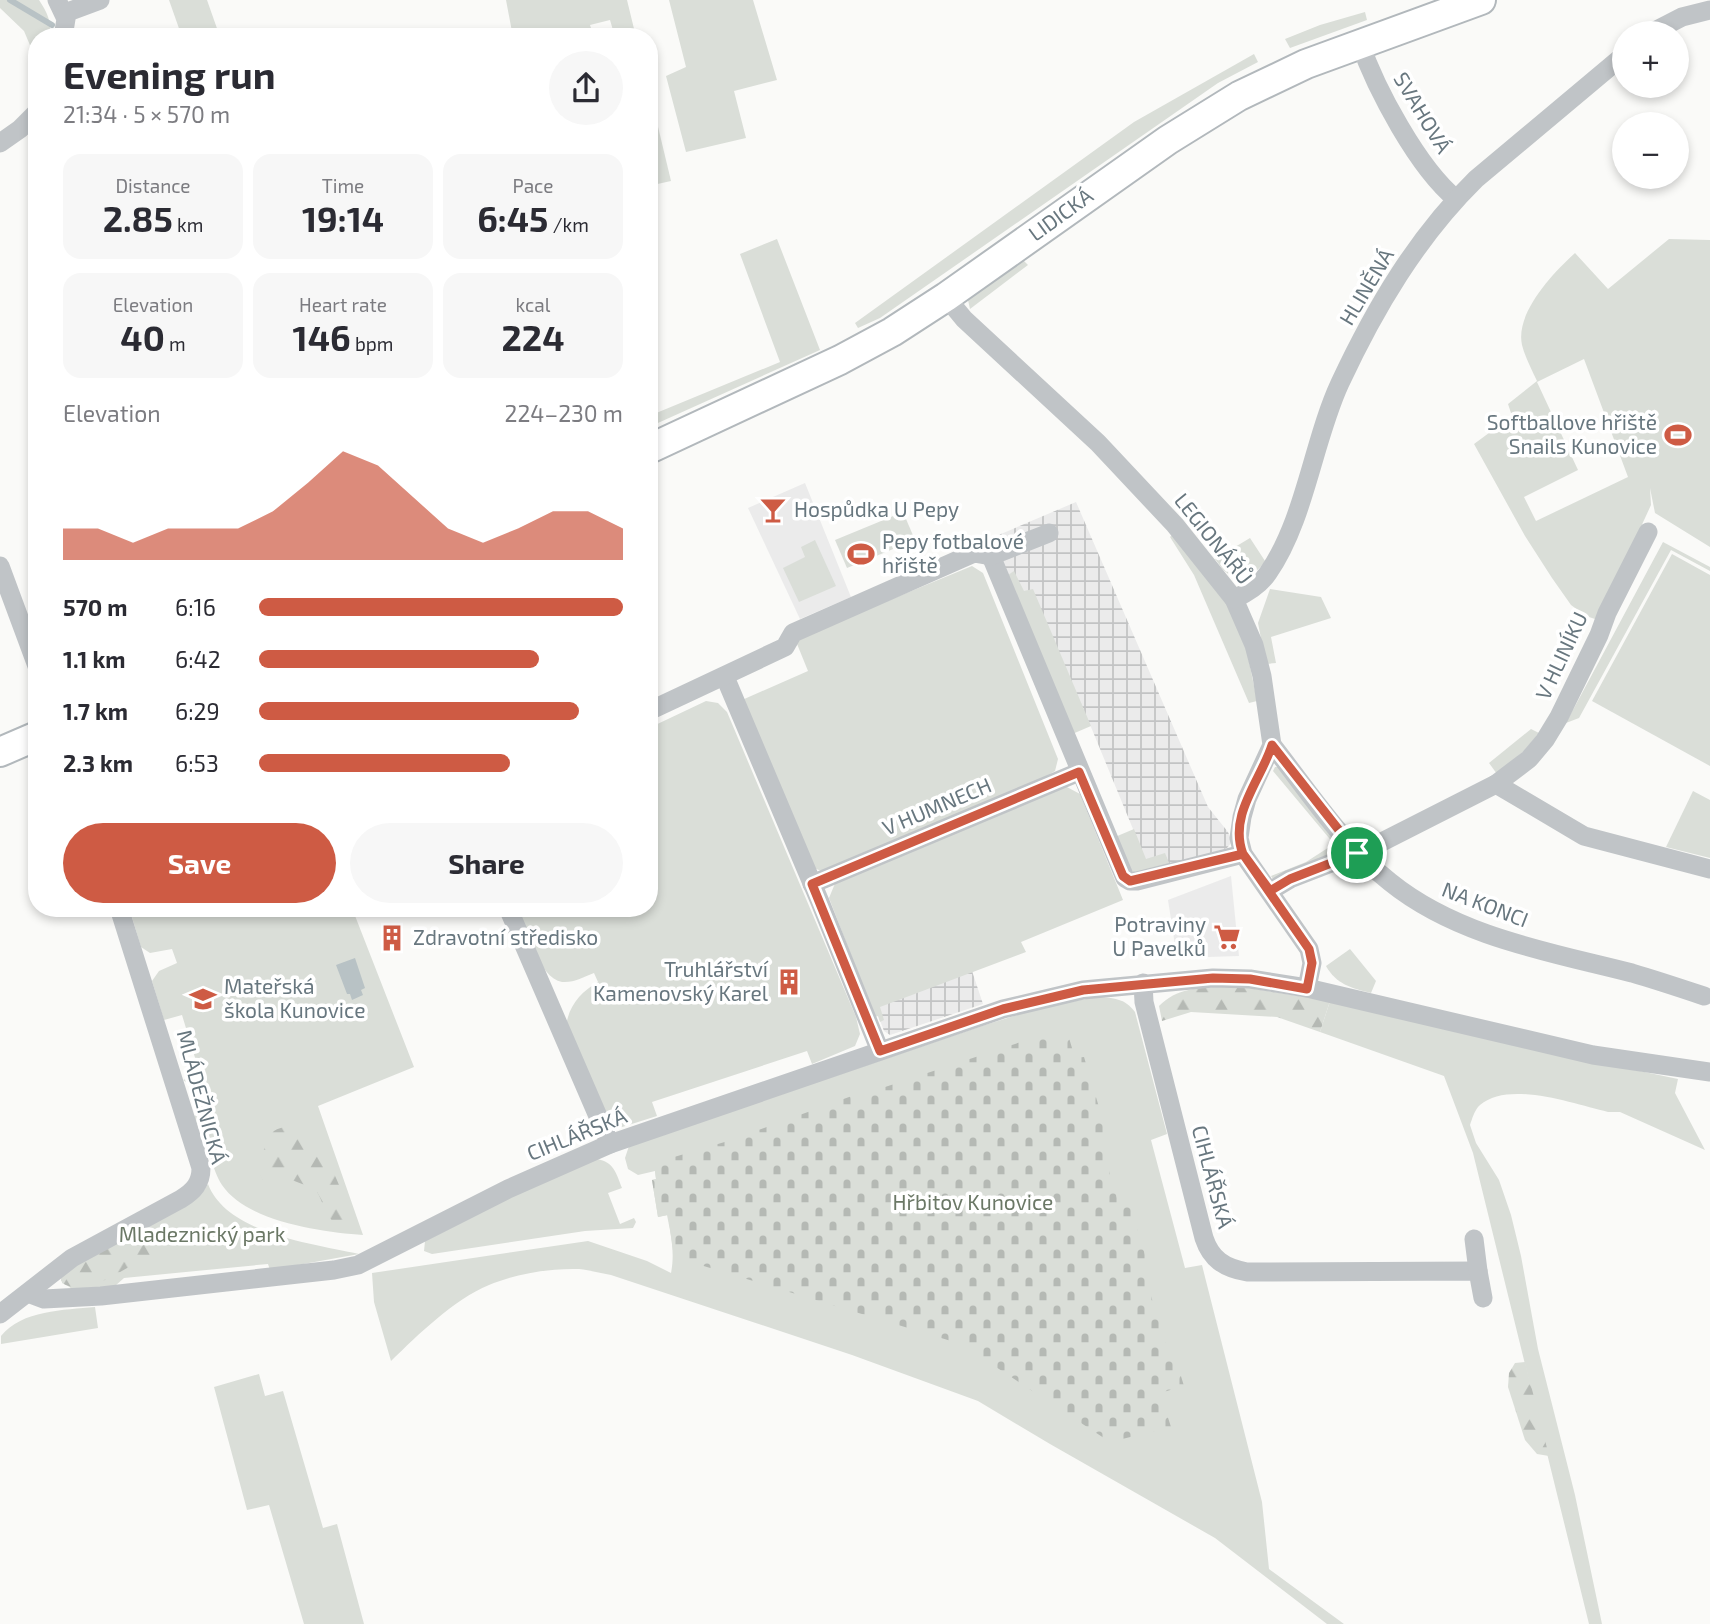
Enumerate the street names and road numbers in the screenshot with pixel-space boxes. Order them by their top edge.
street label: SVAHOVÁ [1389,67,1457,157]
street label: LIDICKÁ [1023,182,1097,245]
street label: HLINĚNÁ [1333,243,1398,329]
street label: LEGIONÁŘŮ [1170,487,1258,589]
street label: V HLINÍKU [1529,607,1592,703]
street label: V HUMNECH [878,771,995,840]
street label: NA KONCI [1439,876,1532,931]
street label: MLÁDEŽNICKÁ [173,1027,232,1166]
street label: CIHLÁŘSKÁ [523,1102,630,1165]
street label: CIHLÁŘSKÁ [1188,1122,1239,1231]

